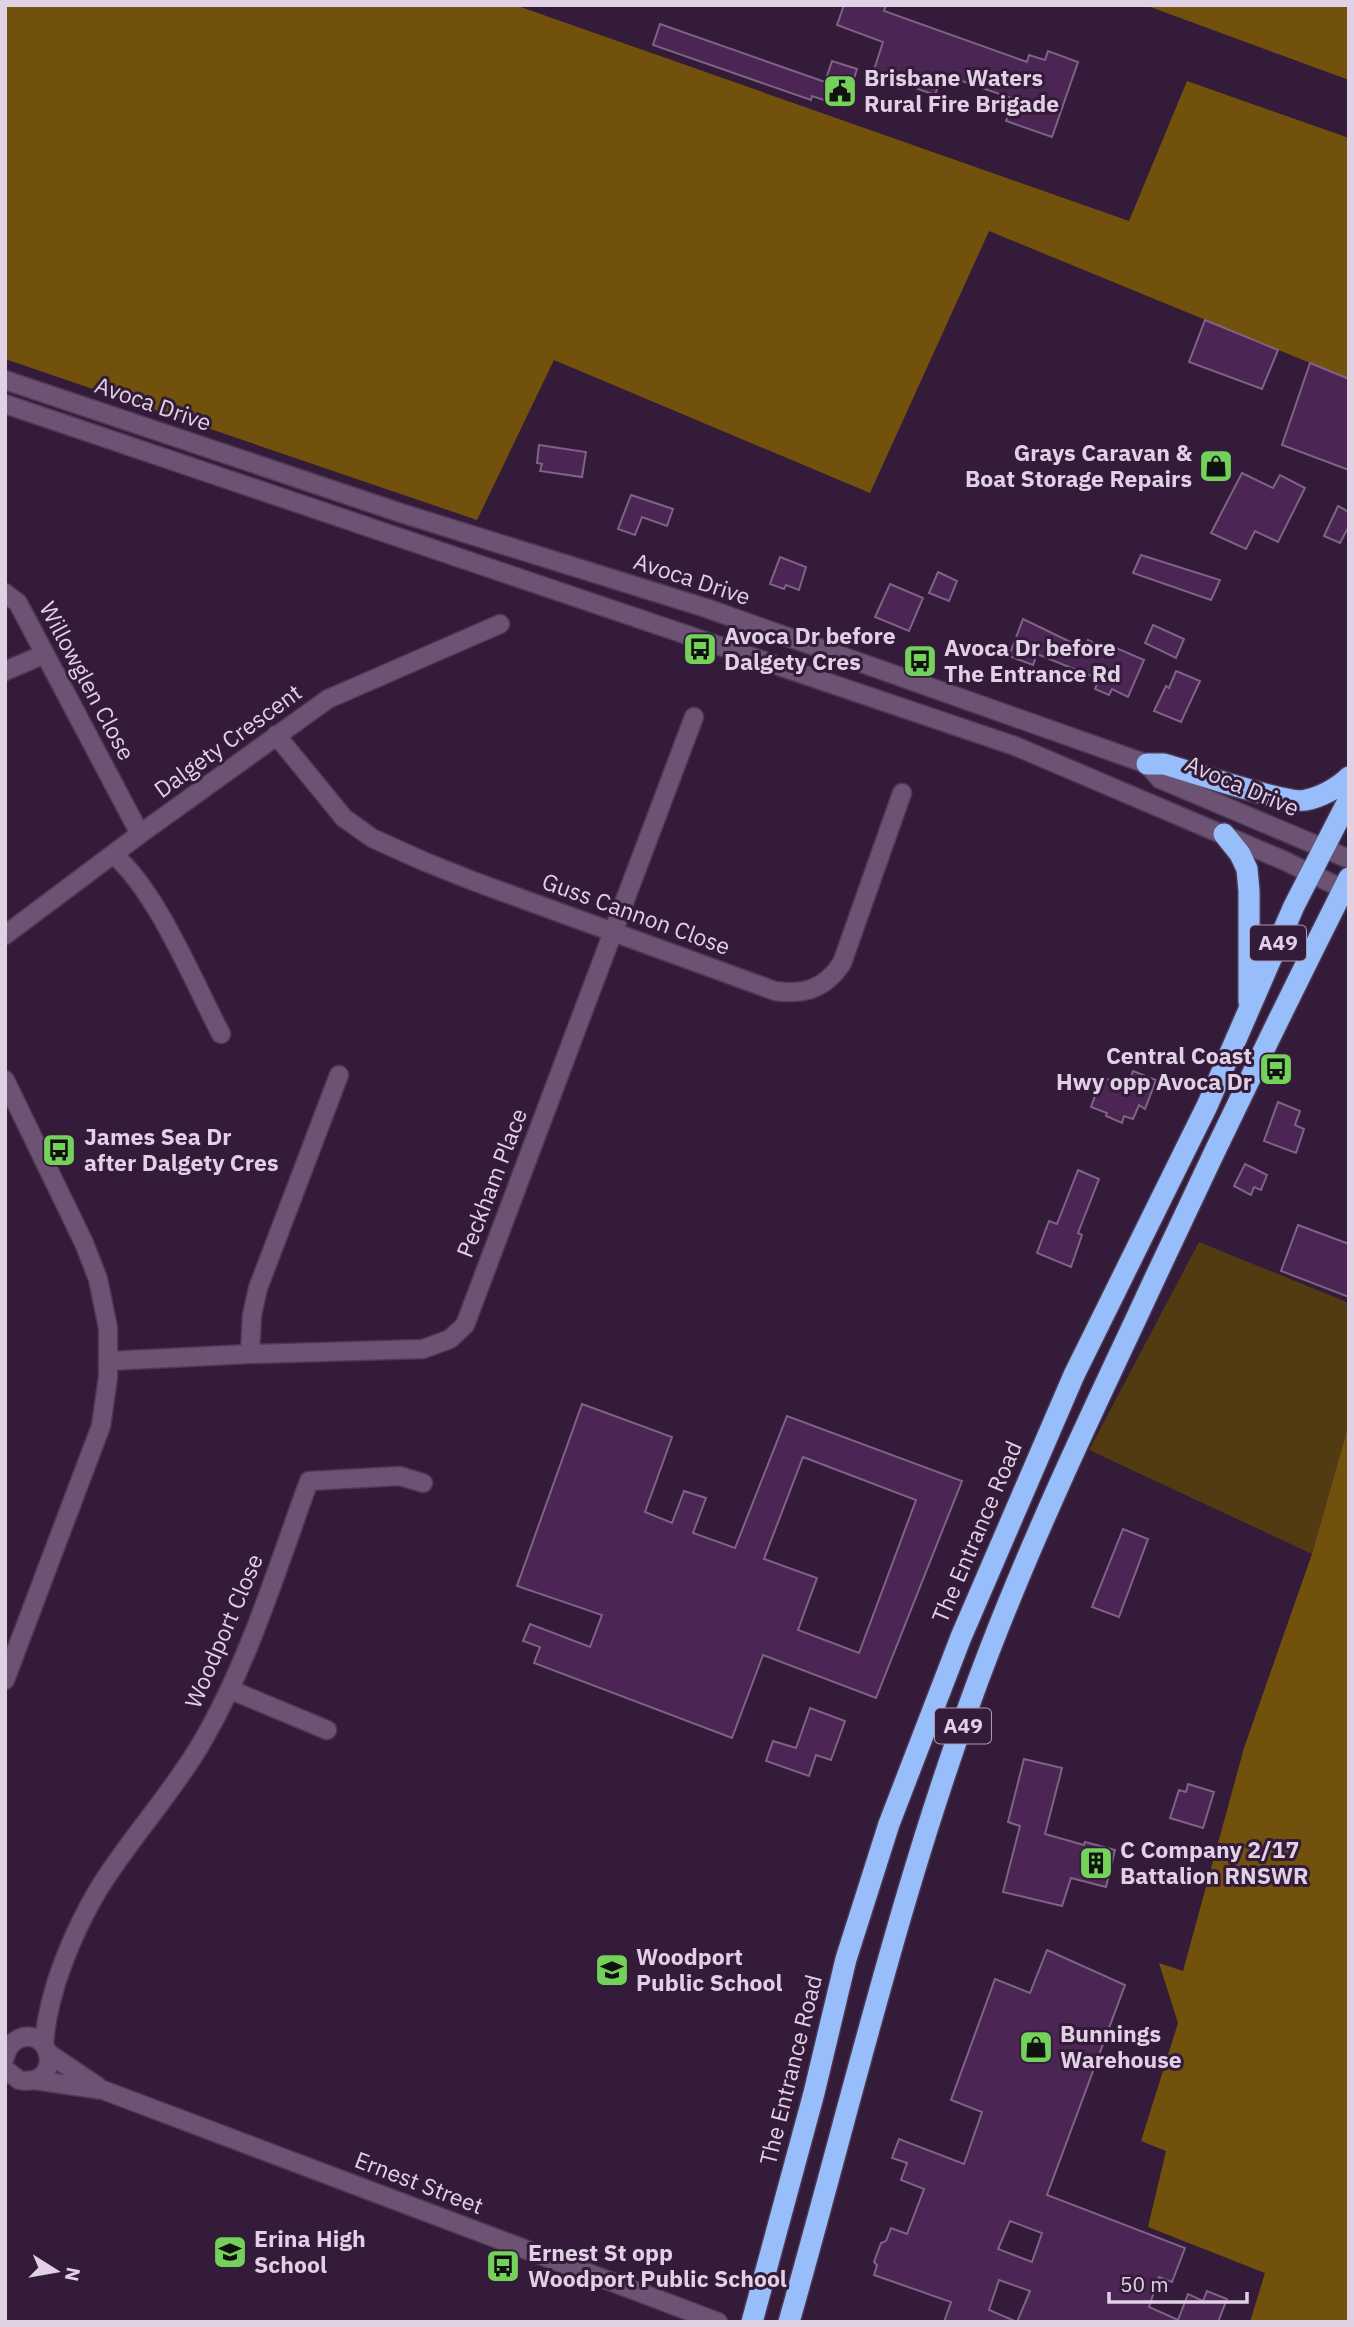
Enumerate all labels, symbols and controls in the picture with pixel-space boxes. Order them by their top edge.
place label: Brisbane Waters Rural Fire Brigade [864,62,1059,118]
public building icon: Brisbane Waters Rural Fire Brigade [821,72,859,110]
street label: Avoca Drive [91,369,215,437]
place label: Grays Caravan & Boat Storage Repairs [965,437,1192,493]
shop icon: Grays Caravan & Boat Storage Repairs [1197,447,1235,485]
street label: Avoca Drive [630,545,754,611]
street label: Willowglen Close [33,596,142,765]
place label: Avoca Dr before Dalgety Cres [724,620,896,676]
bus stop icon: Avoca Dr before Dalgety Cres [681,630,719,668]
place label: Avoca Dr before The Entrance Rd [944,632,1121,688]
bus stop icon: Avoca Dr before The Entrance Rd [901,642,939,680]
street label: Dalgety Crescent [148,677,307,804]
street label: Avoca Drive [1181,748,1304,823]
street label: Guss Cannon Close [538,865,735,961]
road number: A49 [1250,926,1306,960]
place label: Central Coast Hwy opp Avoca Dr [1056,1040,1252,1096]
bus stop icon: Central Coast Hwy opp Avoca Dr [1257,1050,1295,1088]
street label: Peckham Place [449,1104,533,1261]
place label: James Sea Dr after Dalgety Cres [84,1121,279,1177]
bus stop icon: James Sea Dr after Dalgety Cres [40,1131,78,1169]
street label: The Entrance Road [924,1436,1028,1627]
street label: Woodport Close [177,1549,269,1712]
road number: A49 [935,1708,991,1744]
place label: C Company 2/17 Battalion RNSWR [1120,1834,1309,1890]
building icon: C Company 2/17 Battalion RNSWR [1077,1844,1115,1882]
place label: Woodport Public School [636,1941,783,1997]
school or university icon: Woodport Public School [593,1951,631,1989]
street label: The Entrance Road [752,1972,828,2168]
place label: Bunnings Warehouse [1060,2018,1182,2074]
shop icon: Bunnings Warehouse [1017,2028,1055,2066]
street label: Ernest Street [351,2144,488,2220]
place label: Erina High School [254,2223,366,2279]
school or university icon: Erina High School [211,2233,249,2271]
north arrow [21,2236,91,2306]
place label: Ernest St opp Woodport Public School [528,2237,787,2293]
bus stop icon: Ernest St opp Woodport Public School [484,2247,522,2285]
scale bar [1109,2260,1247,2304]
text: N [60,2265,86,2283]
text: 50 m [1120,2270,1169,2298]

